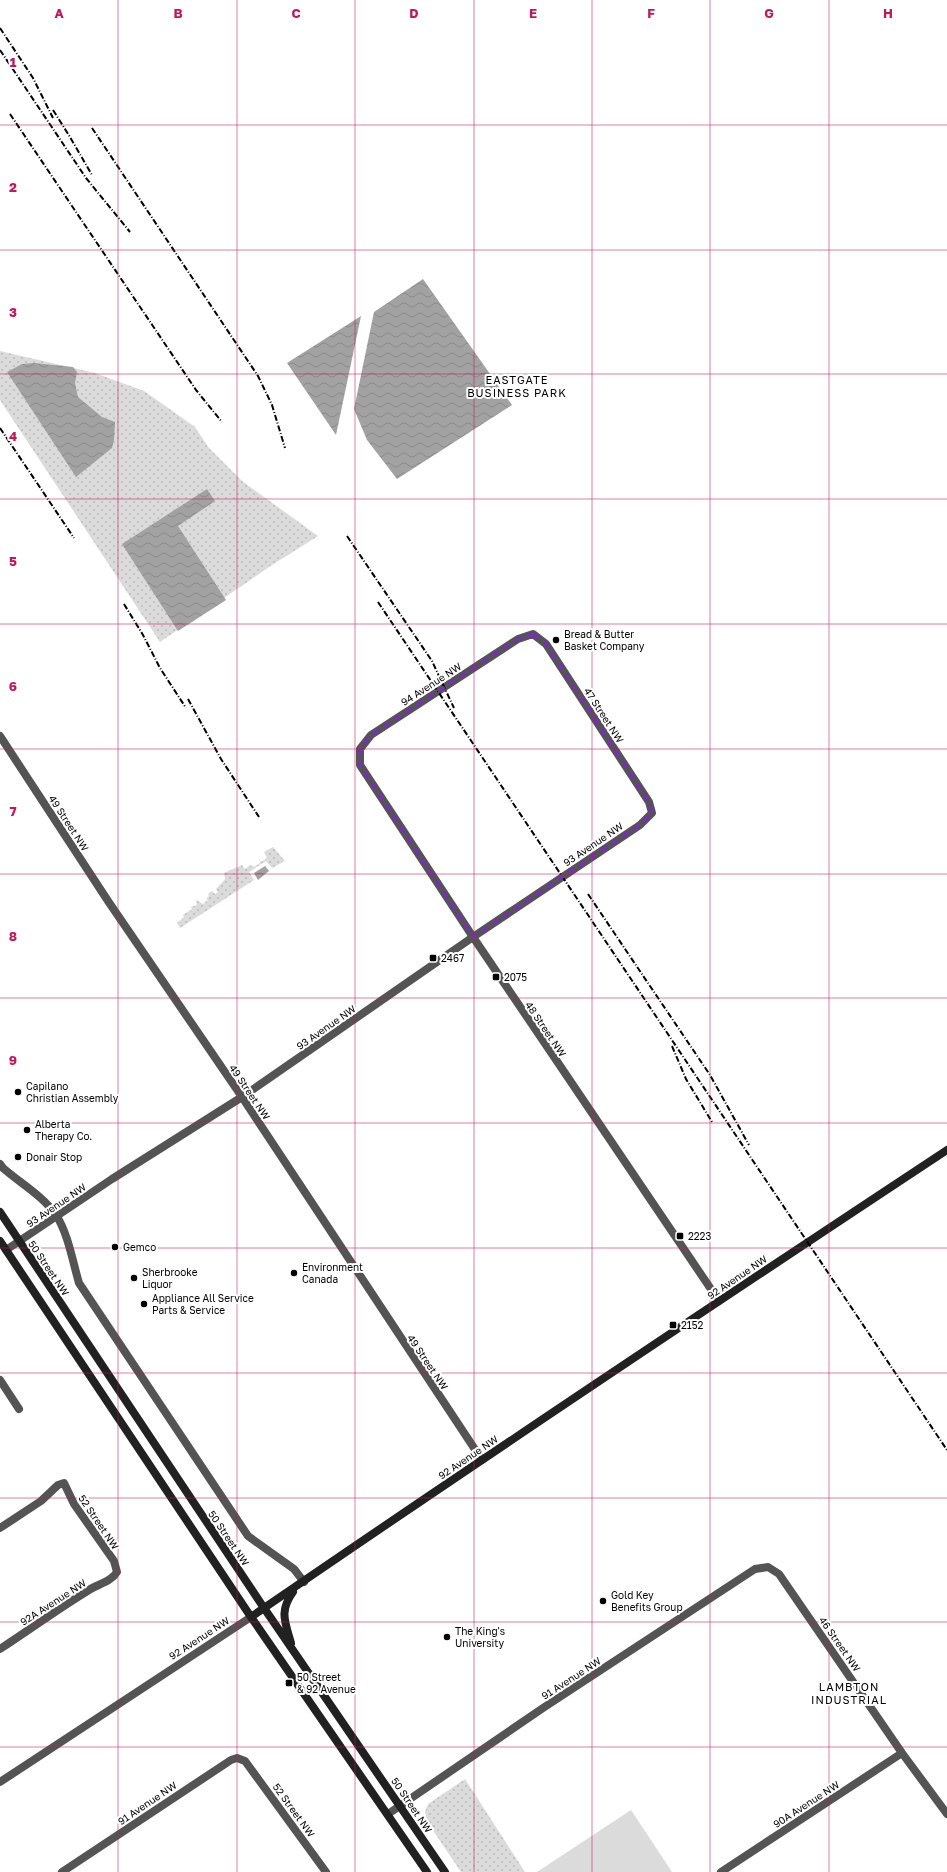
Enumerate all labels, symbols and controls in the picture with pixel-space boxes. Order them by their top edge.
text: A [54,5,64,21]
text: B [173,5,183,21]
text: C [291,5,301,21]
text: D [409,5,419,21]
text: E [529,5,537,21]
text: F [647,5,655,21]
text: G [764,5,774,21]
text: H [883,5,893,21]
text: 1 [10,54,17,70]
text: 2 [9,179,17,195]
text: 3 [9,304,17,320]
district label: EASTGATE BUSINESS PARK [467,373,567,399]
text: 4 [9,428,17,444]
text: 5 [9,553,17,569]
place label: Bread & Butter Basket Company [564,628,645,652]
marker: Bread & Butter Basket Company [551,635,561,645]
street label: 94 Avenue NW [399,660,464,708]
text: 6 [9,678,17,694]
street label: 47 Street NW [582,685,626,745]
street label: 49 Street NW [47,793,92,853]
text: 7 [9,803,17,819]
street label: 93 Avenue NW [561,819,625,868]
text: 8 [9,928,17,944]
place label: 2467 [441,952,464,964]
marker: 2467 [428,953,438,963]
place label: 2075 [504,971,527,983]
marker: 2075 [491,972,501,982]
street label: 48 Street NW [523,999,569,1059]
street label: 93 Avenue NW [294,1002,358,1052]
text: 9 [9,1052,17,1068]
street label: 49 Street NW [227,1062,273,1122]
place label: Capilano Christian Assembly [26,1080,119,1104]
marker: Capilano Christian Assembly [13,1087,23,1097]
place label: Alberta Therapy Co. [35,1118,92,1142]
marker: Alberta Therapy Co. [22,1125,32,1135]
place label: Donair Stop [26,1151,82,1163]
marker: Donair Stop [13,1152,23,1162]
street label: 93 Avenue NW [24,1180,88,1229]
place label: 2223 [688,1230,711,1242]
marker: 2223 [675,1231,685,1241]
street label: 50 Street NW [26,1238,72,1298]
place label: Gemco [123,1241,156,1253]
marker: Gemco [110,1242,120,1252]
street label: 92 Avenue NW [705,1252,769,1301]
place label: Environment Canada [302,1261,363,1285]
place label: Sherbrooke Liquor [142,1266,198,1290]
marker: Environment Canada [289,1268,299,1278]
marker: Sherbrooke Liquor [129,1273,139,1283]
place label: Appliance All Service Parts & Service [152,1292,254,1316]
marker: Appliance All Service Parts & Service [139,1299,149,1309]
place label: 2152 [681,1319,703,1331]
marker: 2152 [668,1320,678,1330]
street label: 49 Street NW [405,1332,451,1392]
street label: 92 Avenue NW [436,1432,500,1481]
street label: 52 Street NW [76,1492,122,1552]
street label: 50 Street NW [206,1508,252,1568]
street label: 92A Avenue NW [18,1576,88,1628]
place label: Gold Key Benefits Group [611,1589,683,1613]
marker: Gold Key Benefits Group [598,1596,608,1606]
street label: 92 Avenue NW [167,1614,232,1662]
street label: 46 Street NW [817,1614,863,1674]
place label: The King's University [455,1625,505,1649]
marker: The King's University [442,1632,452,1642]
street label: 91 Avenue NW [539,1654,603,1702]
place label: 50 Street & 92 Avenue [297,1671,356,1695]
marker: 50 Street & 92 Avenue [284,1678,294,1688]
district label: LAMBTON INDUSTRIAL [811,1680,887,1706]
street label: 50 Street NW [389,1775,435,1835]
street label: 90A Avenue NW [771,1778,842,1830]
street label: 91 Avenue NW [115,1779,179,1827]
street label: 52 Street NW [271,1781,318,1839]

